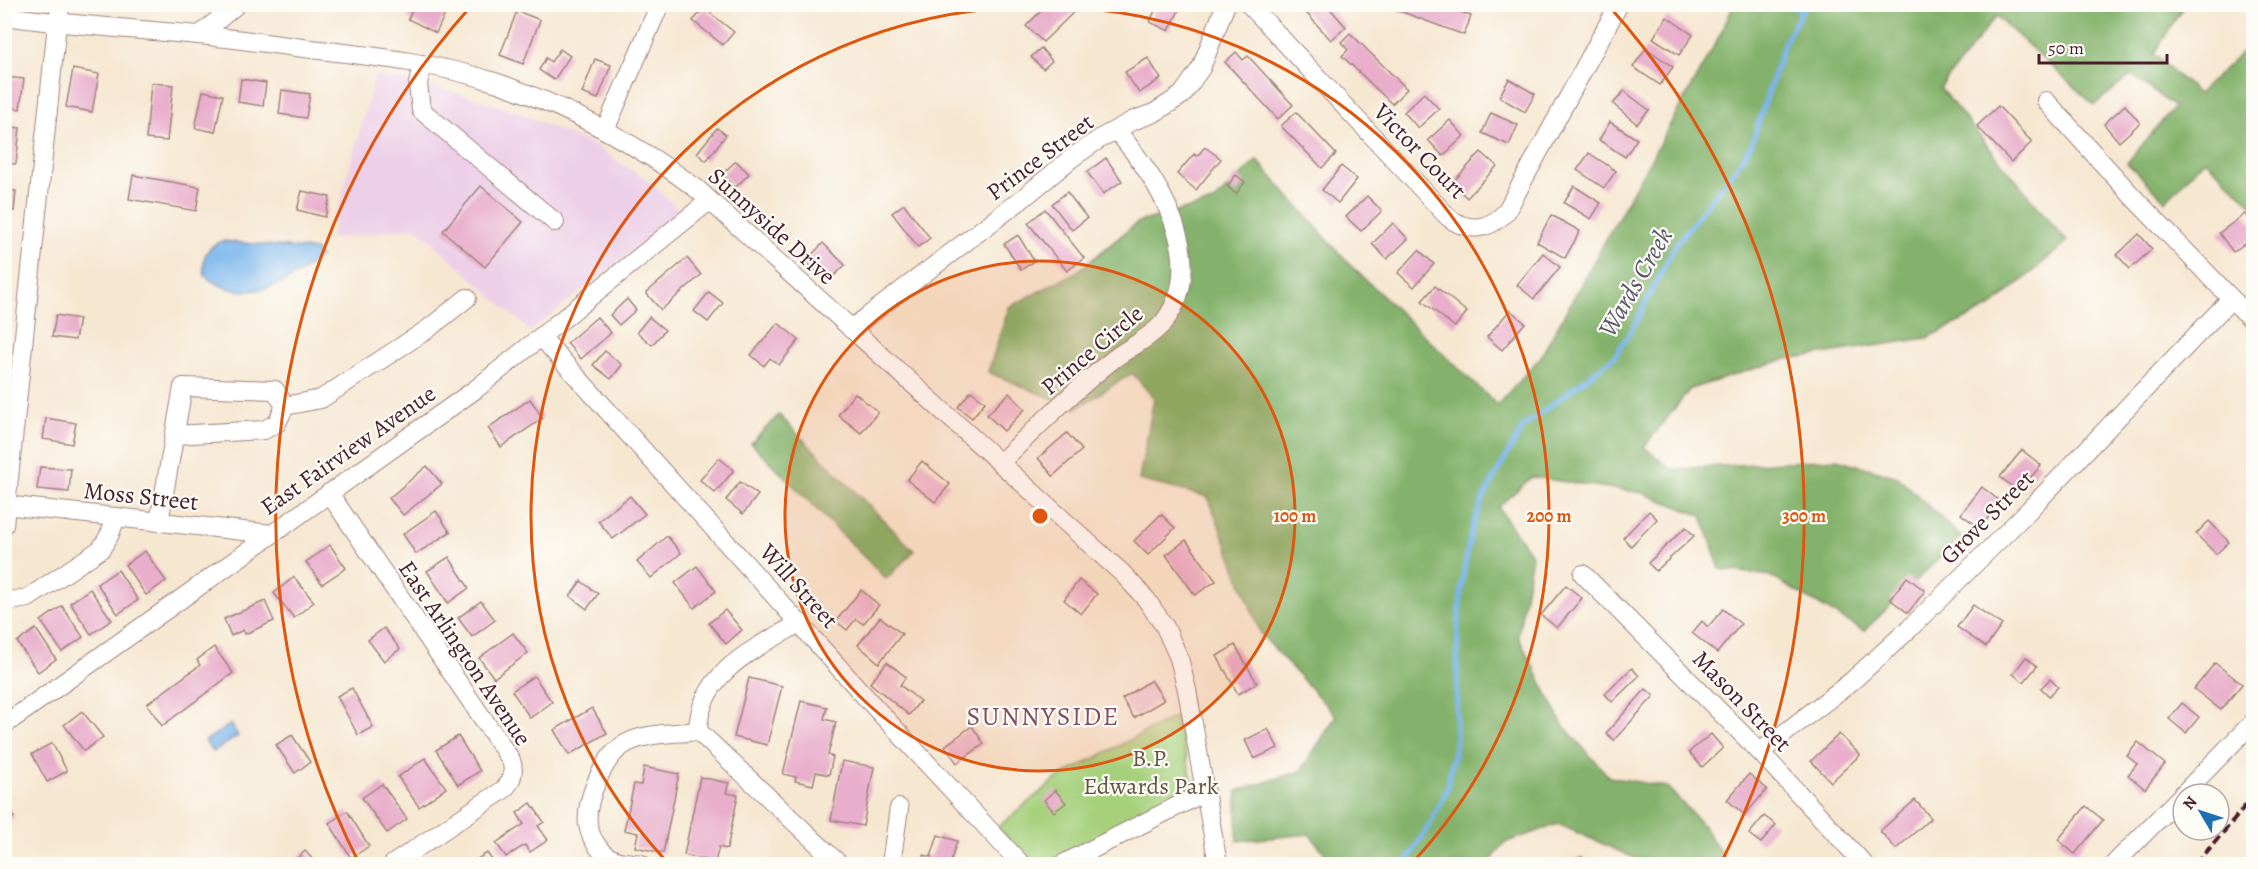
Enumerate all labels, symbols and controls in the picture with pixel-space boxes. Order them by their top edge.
scale bar [2039,27,2166,65]
text: 50 m [2048,36,2084,60]
street label: Victor Court [1366,96,1474,206]
street label: Prince Street [980,106,1100,208]
street label: Sunnyside Drive [701,160,843,292]
water label: Wards Creek [1590,221,1681,344]
street label: Prince Circle [1034,298,1150,402]
street label: East Fairview Avenue [254,377,442,523]
street label: Grove Street [1933,463,2041,571]
street label: Moss Street [82,474,200,518]
text: 100 m [1274,504,1316,528]
text: 200 m [1526,504,1572,528]
text: 300 m [1782,504,1826,528]
centre of rings [1030,506,1050,526]
street label: Will Street [752,536,846,635]
street label: East Arlington Avenue [391,554,539,752]
street label: Mason Street [1685,643,1799,759]
district label: SUNNYSIDE [966,699,1120,734]
park label: B.P. Edwards Park [1083,742,1219,802]
north arrow [2171,782,2231,842]
text: N [2178,791,2203,815]

